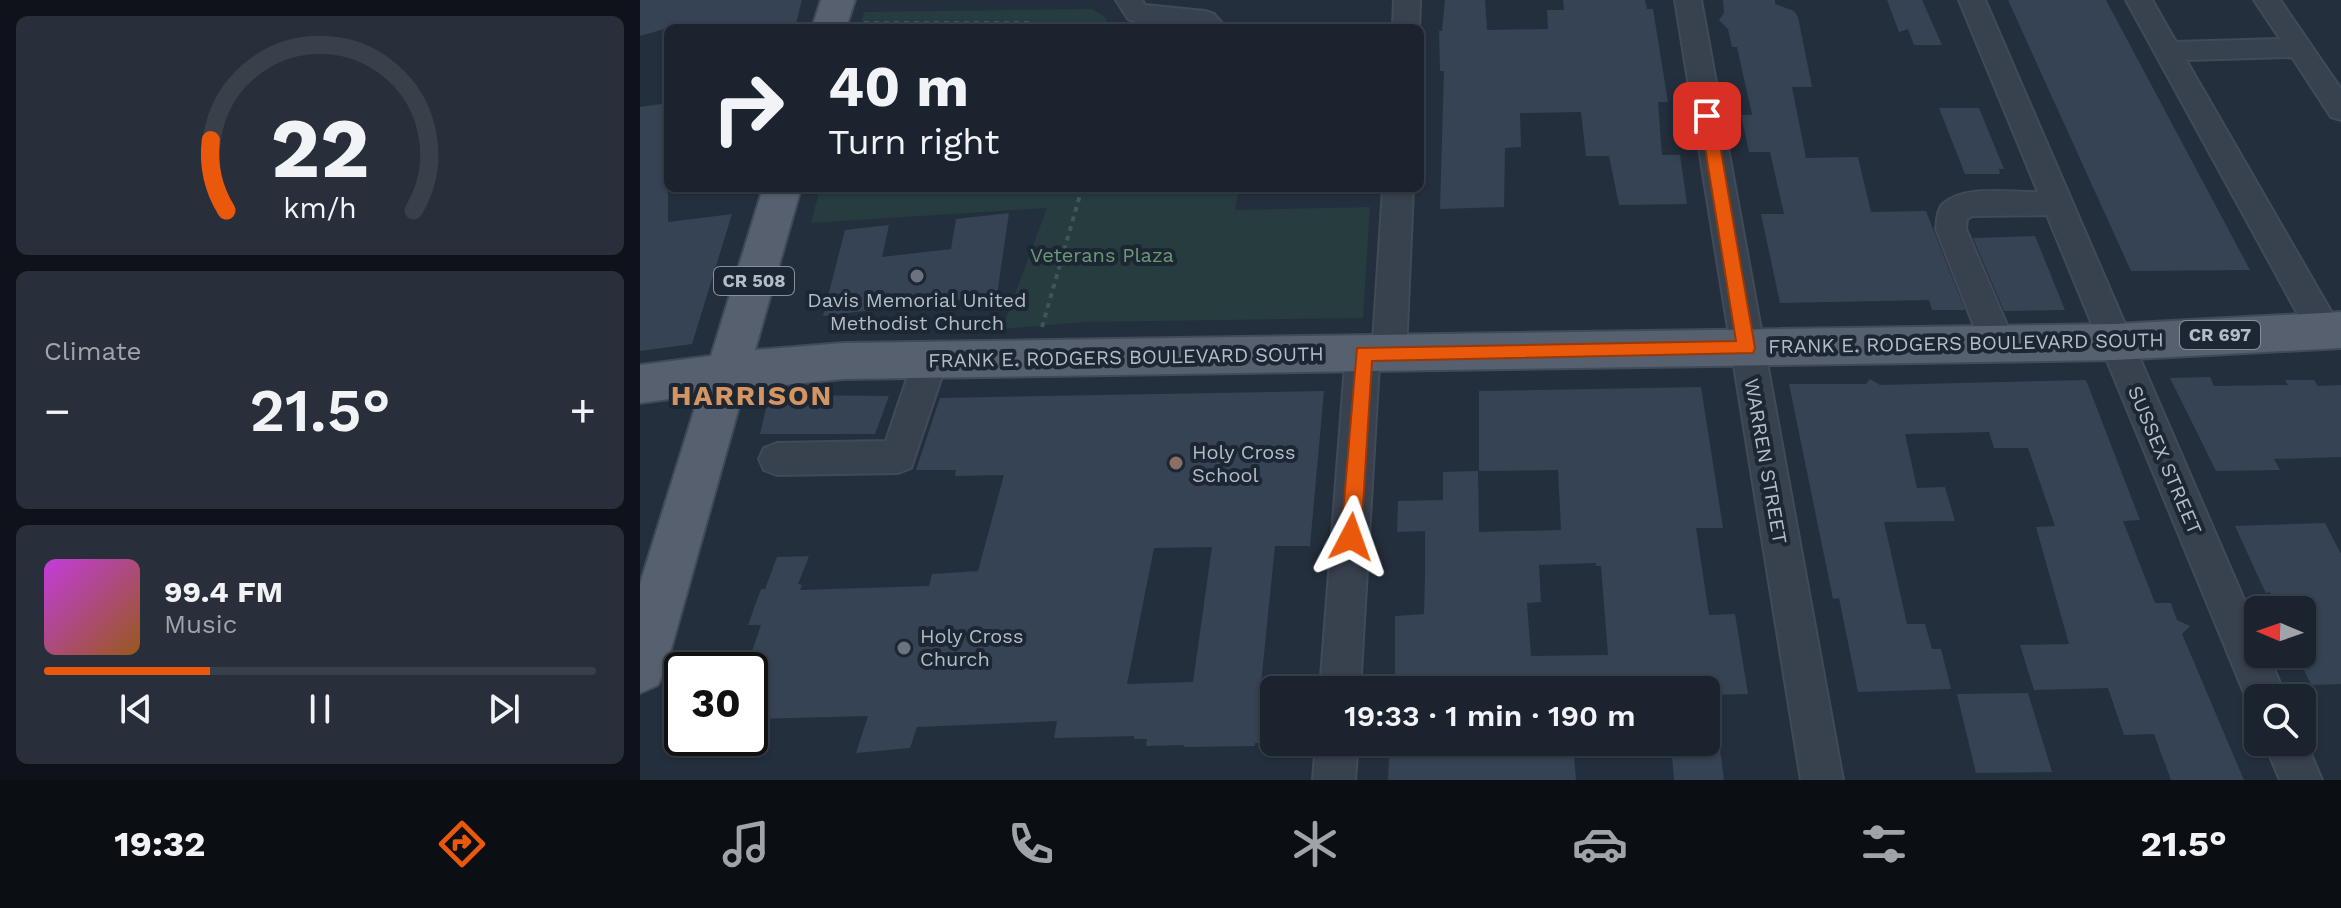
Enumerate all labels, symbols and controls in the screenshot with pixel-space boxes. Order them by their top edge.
text: 40 m [828,54,969,120]
icon: right [696,56,800,160]
pin [1673,82,1741,150]
icon: arrive [1685,94,1729,138]
text: 22 [270,100,370,197]
text: Turn right [828,121,999,163]
text: km/h [283,192,357,226]
park label: Veterans Plaza [1030,243,1174,267]
road number: CR 508 [714,267,794,295]
marker: Davis Memorial United Methodist Church [908,267,926,285]
place label: Davis Memorial United Methodist Church [807,288,1027,335]
road number: CR 697 [2180,321,2260,349]
street label: FRANK E. RODGERS BOULEVARD SOUTH [1768,328,2164,358]
text: Climate [44,336,142,366]
street label: FRANK E. RODGERS BOULEVARD SOUTH [928,342,1324,372]
text: 21.5° [249,375,391,446]
street label: WARREN STREET [1740,376,1792,546]
district label: HARRISON [671,379,833,412]
street label: SUSSEX STREET [2123,382,2207,538]
text: − [44,385,71,437]
text: + [569,385,596,437]
place label: Holy Cross School [1192,440,1295,487]
marker: Holy Cross School [1167,454,1185,472]
position arrow [1309,495,1393,579]
text: 99.4 FM [164,574,283,609]
north arrow [2244,596,2316,668]
map controls [2244,596,2316,756]
text: Music [164,609,237,639]
place label: Holy Cross Church [920,624,1023,671]
marker: Holy Cross Church [895,639,913,657]
speed limit sign: 30 [664,652,768,756]
button: search [2244,684,2316,756]
icon: previous [114,687,158,731]
icon: pause [298,687,342,731]
icon: next [482,687,526,731]
text: 19:33 · 1 min · 190 m [1344,698,1636,733]
icon: directions [434,816,490,872]
icon: music [718,816,774,872]
icon: phone [1003,816,1059,872]
icon: climate [1287,816,1343,872]
icon: car [1572,816,1628,872]
icon: filters [1856,816,1912,872]
text: 19:32 [114,823,206,865]
text: 21.5° [2141,823,2227,865]

